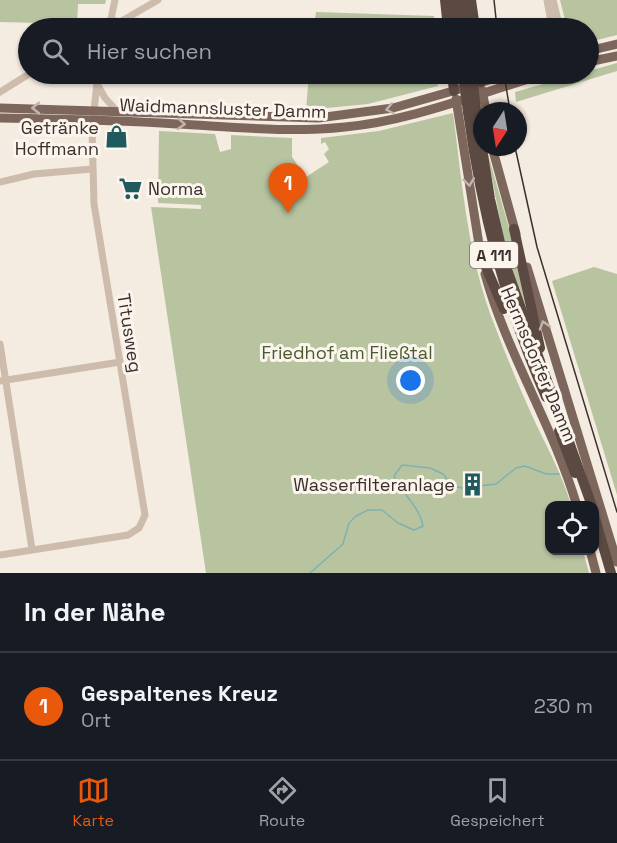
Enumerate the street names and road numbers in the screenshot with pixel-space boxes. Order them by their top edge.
street label: Waidmannsluster Damm [119,93,327,123]
road number: A 111 [470,242,518,268]
street label: Hermsdorfer Damm [496,283,582,445]
street label: Titusweg [112,292,148,374]

